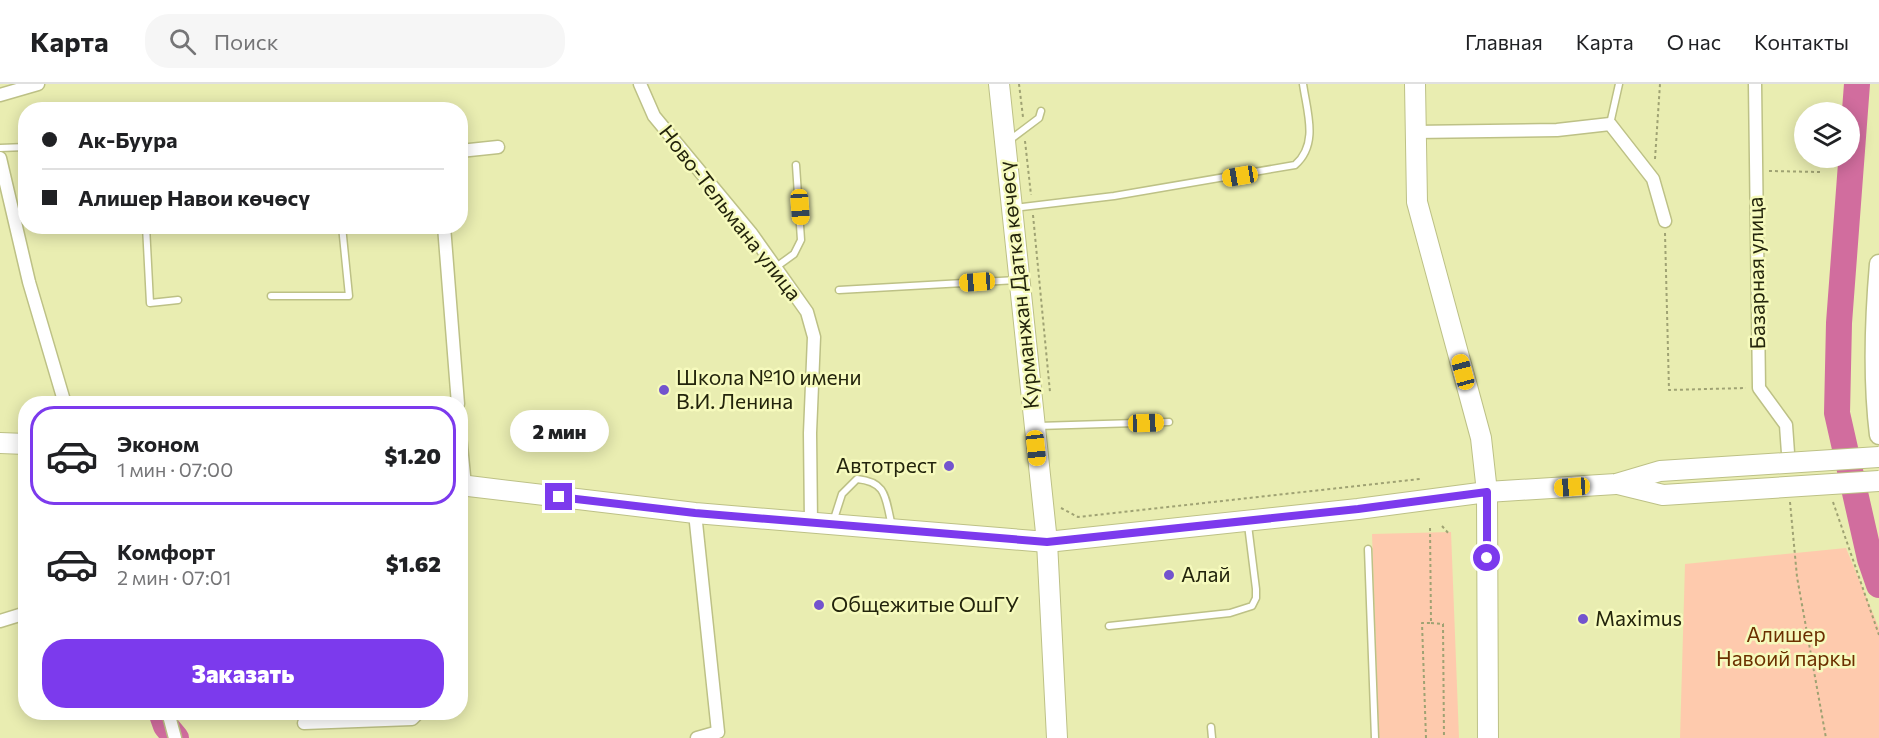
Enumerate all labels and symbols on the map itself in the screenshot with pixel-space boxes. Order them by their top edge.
street label: Ново-Тельмана улица [655,119,807,305]
street label: Курманжан Датка көчөсү [992,160,1043,410]
car [1221,164,1259,188]
car [790,188,810,226]
street label: Базарная улица [1742,196,1769,350]
car [958,272,996,292]
car [1450,352,1476,392]
place label: Школа №10 имени В.И. Ленина [676,364,861,413]
marker: Школа №10 имени В.И. Ленина [657,383,671,397]
callout: 2 мин [510,410,608,452]
car [1128,413,1164,433]
car [1025,429,1047,467]
place label: Автотрест [836,452,937,477]
marker: Автотрест [942,459,956,473]
car [1553,477,1591,497]
route end [545,483,572,510]
route start [1473,544,1500,571]
place label: Алай [1181,561,1231,586]
marker: Алай [1162,568,1176,582]
place label: Общежитые ОшГУ [831,591,1019,616]
marker: Общежитые ОшГУ [812,598,826,612]
place label: Maximus [1595,605,1682,630]
marker: Maximus [1576,612,1590,626]
park label: Алишер Навоий паркы [1716,621,1856,670]

